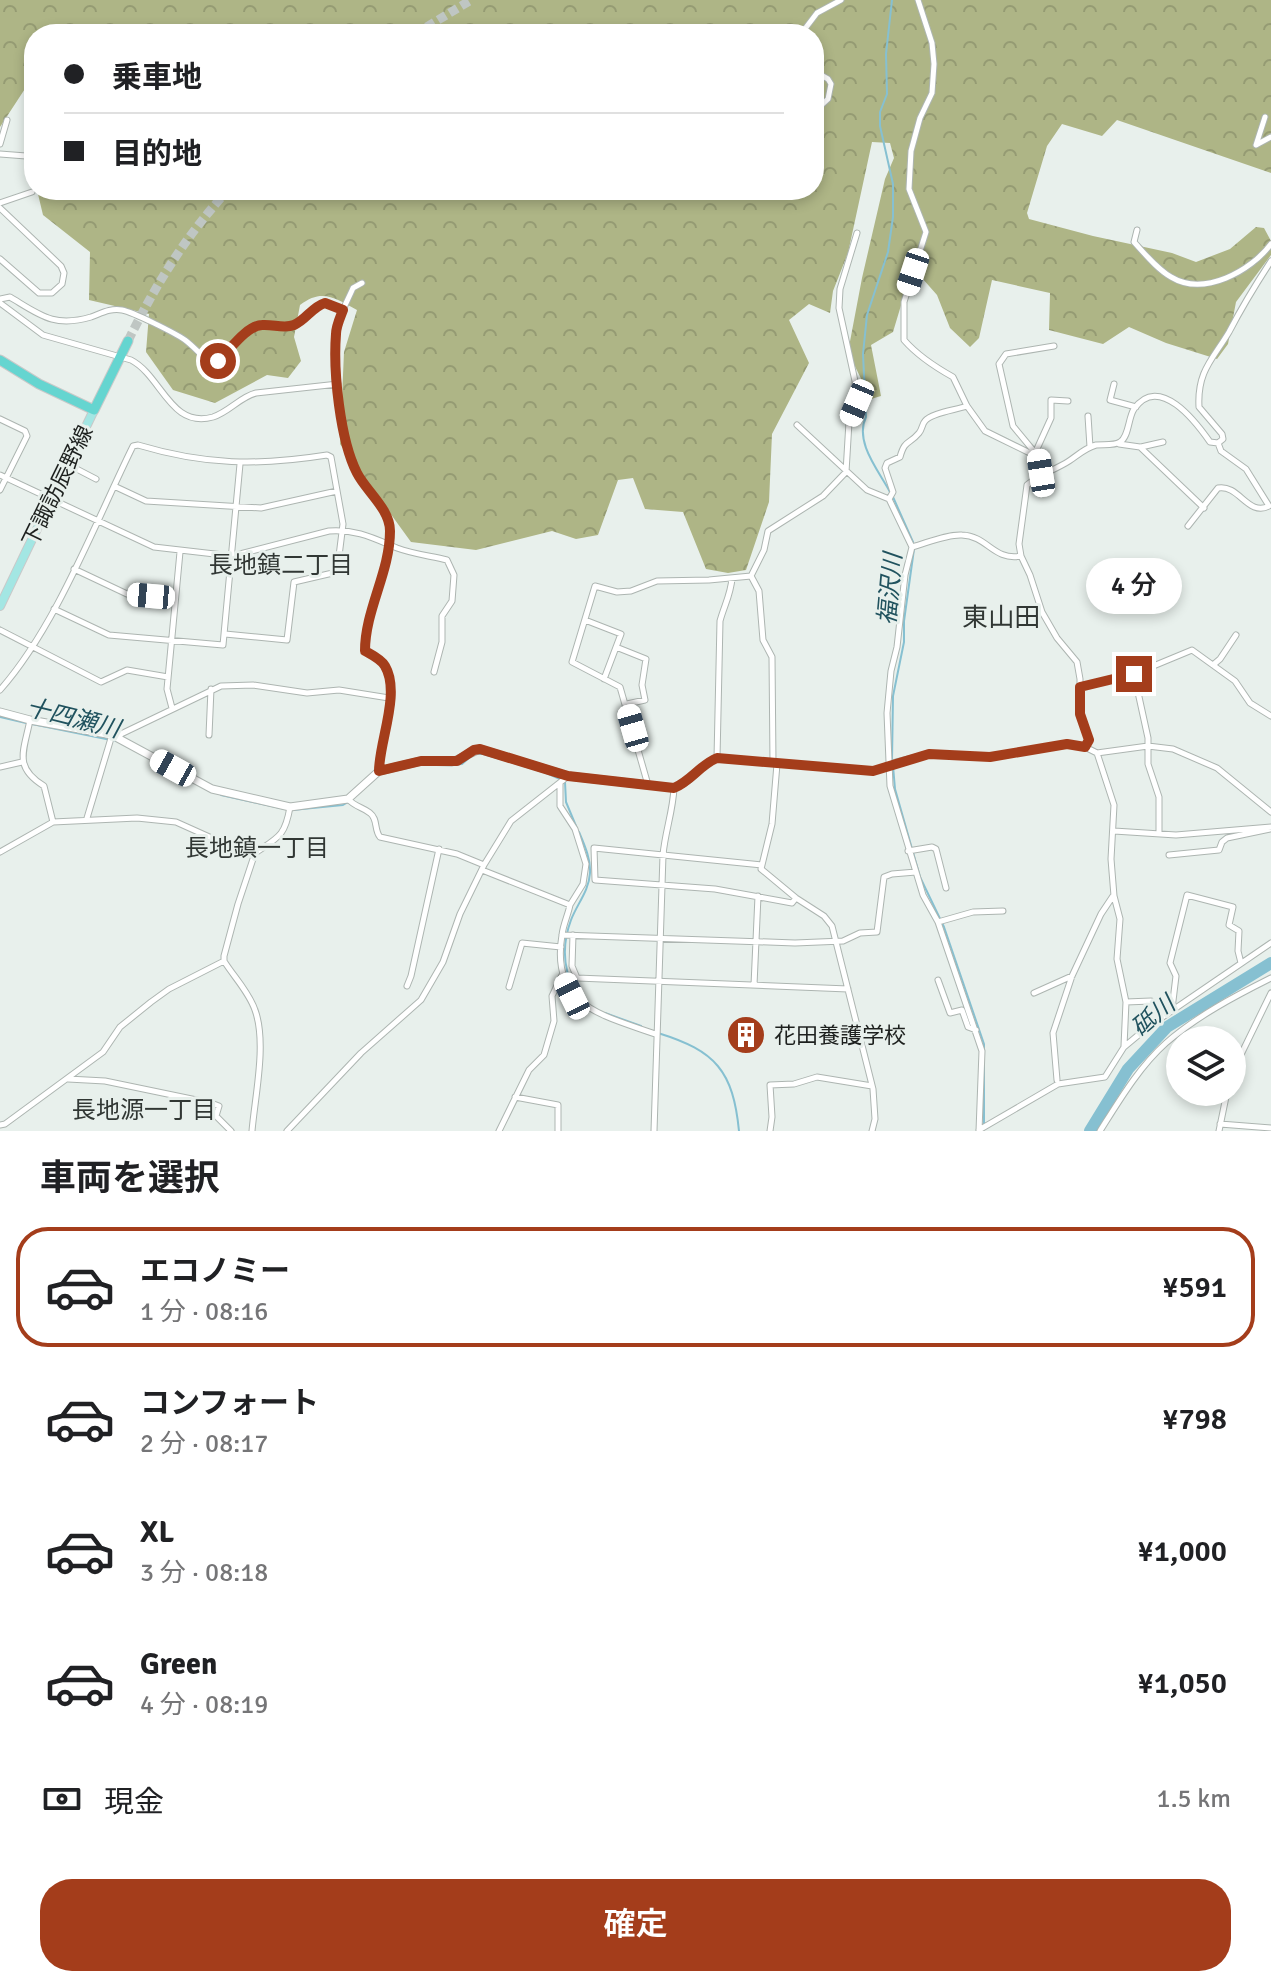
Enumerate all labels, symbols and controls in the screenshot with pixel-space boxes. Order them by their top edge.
text: 乗車地 [112,59,202,96]
text: 目的地 [112,136,202,173]
car [894,245,932,299]
route start [200,343,236,379]
car [837,376,877,430]
street label: 下諏訪辰野線 [16,421,99,551]
car [1025,447,1057,499]
water label: 福沢川 [872,549,908,626]
district label: 長地鎮二丁目 [209,550,353,580]
callout: 4 分 [1086,558,1182,614]
text: 4 分 [1111,570,1157,602]
car [126,582,176,610]
district label: 東山田 [962,602,1040,634]
route end [1116,656,1152,692]
water label: 十四瀬川 [23,692,126,745]
car [615,702,651,754]
car [146,746,200,790]
district label: 長地鎮一丁目 [185,833,329,863]
car [551,969,593,1023]
water label: 砥川 [1125,987,1183,1043]
building icon: 花田養護学校 [725,1014,767,1056]
place label: 花田養護学校 [774,1022,906,1049]
map controls [1166,1026,1246,1106]
button: layers [1166,1026,1246,1106]
district label: 長地源一丁目 [72,1095,216,1125]
text: 車両を選択 [40,1156,220,1201]
icon: car [44,1251,116,1323]
text: エコノミー [140,1253,290,1290]
text: ¥591 [1162,1269,1227,1306]
text: 1 分 · 08:16 [140,1296,268,1328]
icon: car [44,1383,116,1455]
text: コンフォート [140,1385,319,1422]
text: ¥798 [1162,1401,1227,1438]
text: 2 分 · 08:17 [140,1428,268,1460]
text: XL [140,1514,174,1551]
icon: car [44,1515,116,1587]
text: ¥1,000 [1138,1533,1227,1570]
text: 3 分 · 08:18 [140,1557,268,1589]
text: Green [140,1646,217,1683]
icon: car [44,1647,116,1719]
text: ¥1,050 [1138,1665,1227,1702]
text: 4 分 · 08:19 [140,1689,268,1721]
icon: cash [40,1777,84,1821]
text: 1.5 km [1157,1783,1231,1815]
text: 現金 [104,1784,164,1821]
button: 確定 [40,1879,1231,1971]

